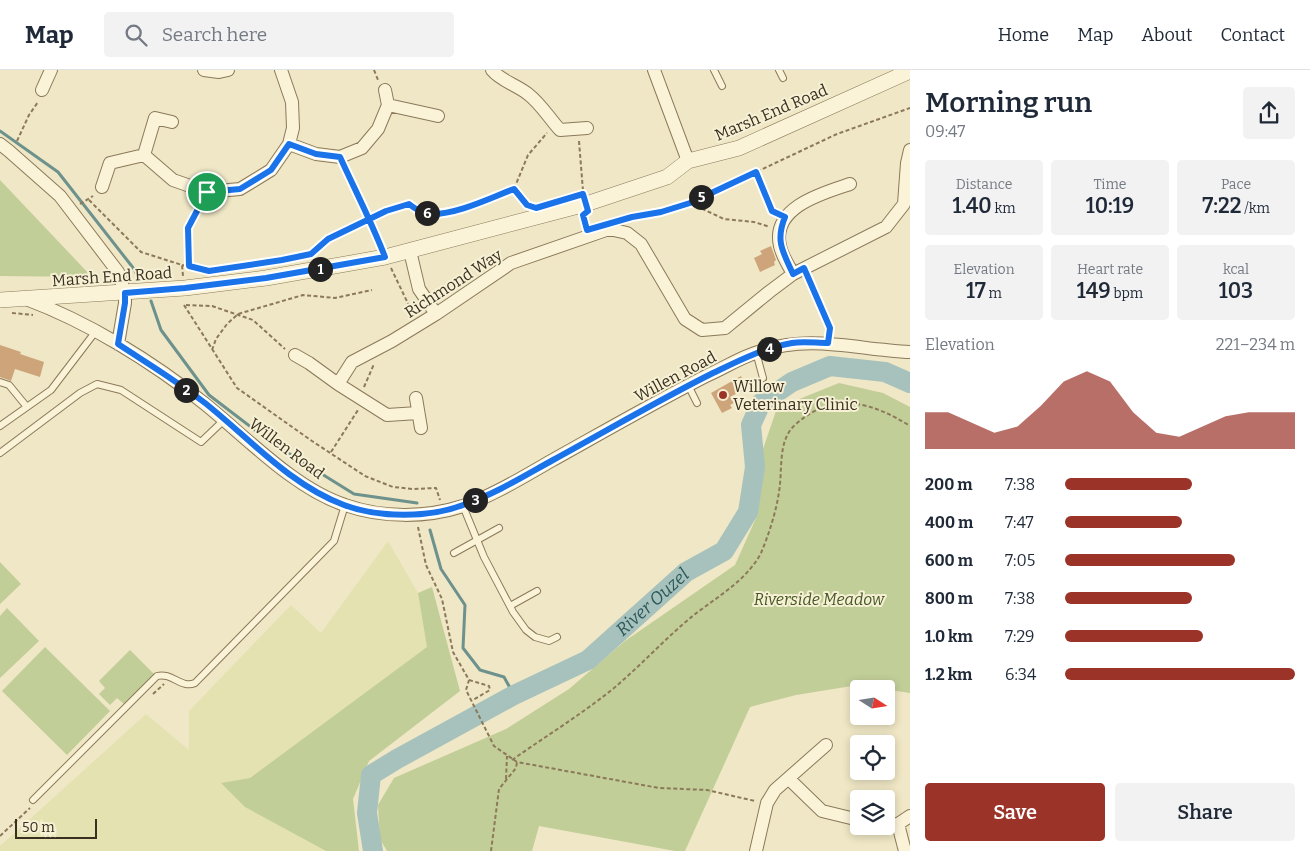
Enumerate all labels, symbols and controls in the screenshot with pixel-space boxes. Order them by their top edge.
search box [104,12,454,57]
text: Map [25,21,74,49]
icon: search [122,21,150,49]
text: Search here [162,23,267,46]
text: Home [998,24,1049,46]
text: Map [1077,24,1113,46]
text: About [1141,24,1192,46]
text: Contact [1220,24,1285,46]
street label: Marsh End Road [712,80,831,145]
text: Morning run [925,86,1092,119]
button: share [1243,87,1295,139]
text: 09:47 [925,122,965,141]
pin [186,171,228,213]
text: Distance [956,176,1012,193]
text: Time [1093,176,1127,193]
text: Pace [1221,176,1251,193]
icon: arrive [193,178,221,206]
pin: 5 [688,184,714,210]
text: 5 [698,189,705,206]
text: 1.40 [952,193,992,219]
text: 10:19 [1086,193,1134,219]
text: 7:22 [1202,193,1241,219]
pin: 6 [414,200,440,226]
text: km [992,200,1016,217]
text: /km [1241,200,1270,217]
text: 6 [423,205,432,222]
street label: Richmond Way [401,245,506,322]
pin: 1 [308,256,332,282]
text: 1 [317,261,324,278]
text: Elevation [953,261,1015,278]
text: Heart rate [1077,261,1143,278]
text: kcal [1223,261,1249,278]
street label: Marsh End Road [51,263,173,290]
text: 17 [966,278,986,304]
text: 149 [1077,278,1111,304]
text: 103 [1219,278,1253,304]
text: m [986,285,1002,302]
text: bpm [1111,285,1143,302]
text: Elevation [925,335,995,354]
text: 221–234 m [1216,335,1295,354]
pin: 4 [756,336,782,362]
text: 4 [765,341,774,358]
street label: Willen Road [631,347,720,406]
place label: Willow Veterinary Clinic [733,377,858,414]
pin: 2 [174,378,198,402]
text: 2 [183,382,190,399]
marker: Willow Veterinary Clinic [717,389,729,401]
street label: Willen Road [245,414,329,483]
text: 200 m [925,475,972,494]
text: 7:38 [1005,475,1035,494]
pin: 3 [462,488,488,512]
text: 3 [471,492,480,509]
text: 400 m [925,513,973,532]
text: 7:47 [1005,513,1034,532]
text: 600 m [925,551,973,570]
text: 7:05 [1005,551,1035,570]
water label: River Ouzel [611,564,694,641]
text: 800 m [925,589,973,608]
text: 7:38 [1005,589,1035,608]
park label: Riverside Meadow [754,590,886,609]
text: 1.0 km [925,627,973,646]
text: 7:29 [1005,627,1035,646]
text: 1.2 km [925,665,972,684]
text: 6:34 [1005,665,1036,684]
north arrow [850,680,895,725]
map controls [850,680,895,835]
button: locate [850,735,895,780]
button: Save [925,783,1105,841]
button: Share [1115,783,1295,841]
button: layers [850,790,895,835]
scale bar [15,816,98,839]
text: 50 m [22,819,55,836]

